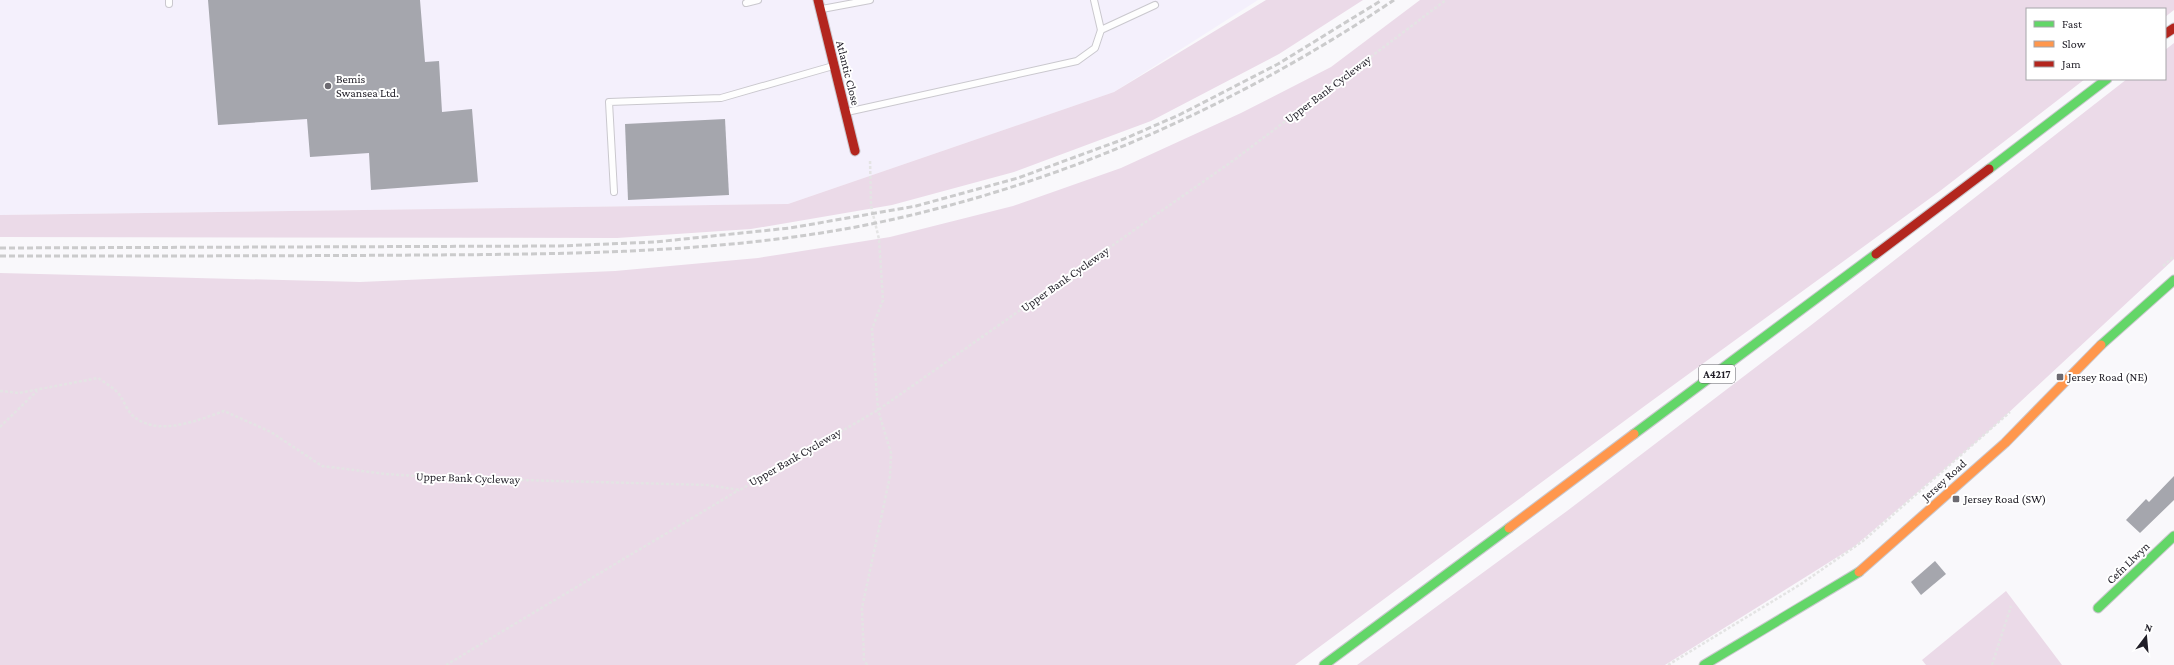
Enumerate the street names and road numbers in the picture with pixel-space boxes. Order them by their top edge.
street label: Atlantic Close [833,39,863,107]
street label: Upper Bank Cycleway [1282,52,1374,126]
street label: Upper Bank Cycleway [1018,243,1112,315]
road number: A4217 [1699,365,1735,383]
street label: Upper Bank Cycleway [746,425,844,489]
street label: Jersey Road [1918,456,1970,504]
street label: Upper Bank Cycleway [416,469,521,487]
street label: Cefn Llwyn [2103,539,2153,587]

